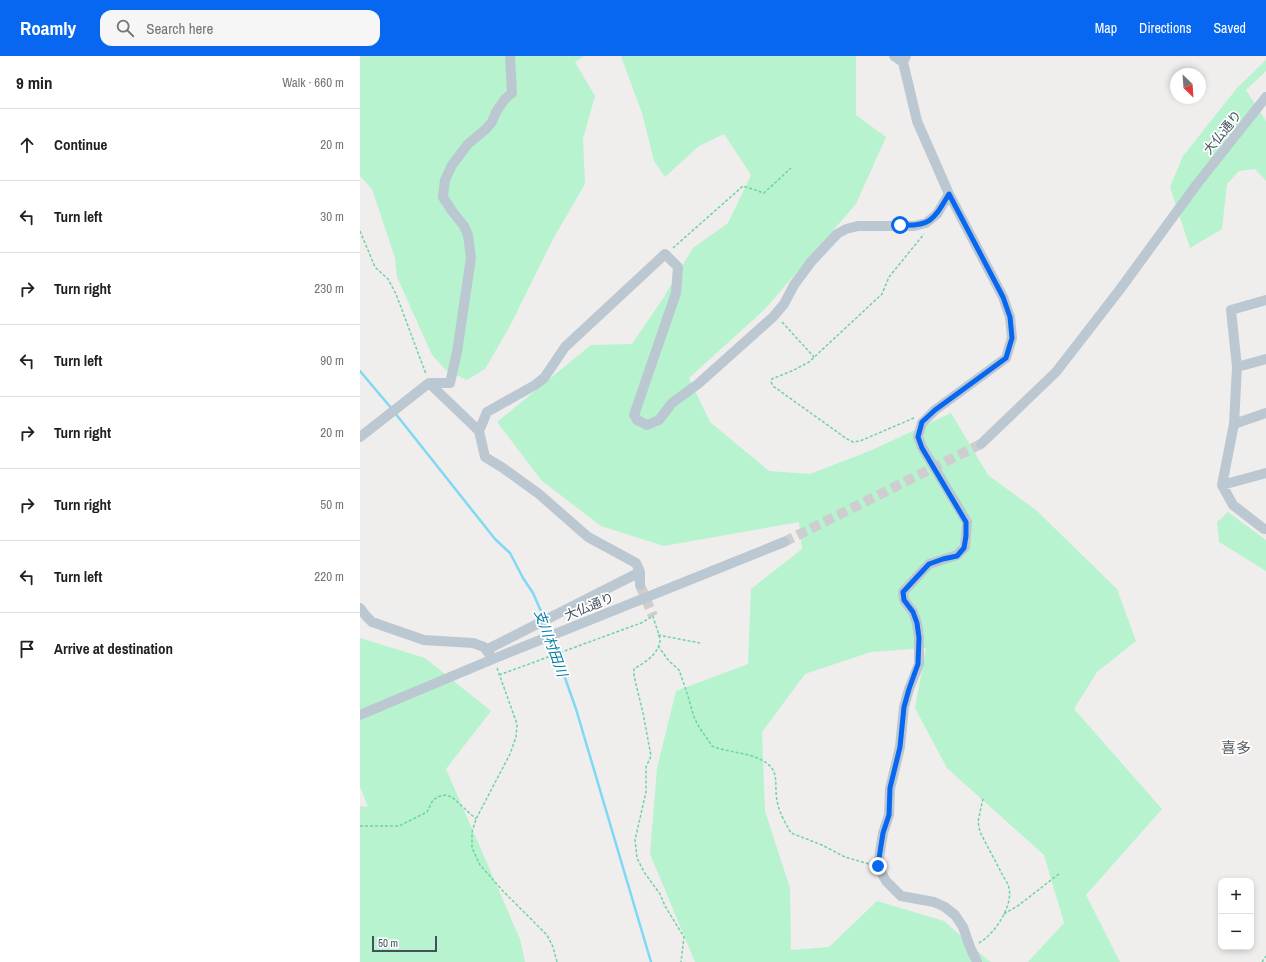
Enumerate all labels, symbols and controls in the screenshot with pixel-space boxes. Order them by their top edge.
search box [100,10,380,46]
text: Roamly [20,15,76,41]
icon: search [114,17,136,39]
text: Search here [146,18,213,39]
text: Map [1095,19,1117,37]
text: Directions [1139,19,1191,37]
text: Saved [1213,19,1246,37]
north arrow [1170,68,1206,104]
text: 9 min [16,71,52,94]
text: Walk · 660 m [282,74,344,91]
street label: 大仏通り [1199,107,1245,158]
icon: ahead [16,134,38,156]
text: Continue [54,134,107,155]
text: 20 m [320,136,344,153]
icon: left [16,206,38,228]
text: Turn left [54,206,102,227]
text: 30 m [320,208,344,225]
route start [891,216,909,234]
icon: right [16,278,38,300]
text: Turn right [54,278,111,299]
text: 230 m [314,280,344,297]
icon: left [16,350,38,372]
text: Turn left [54,350,102,371]
text: 90 m [320,352,344,369]
icon: right [16,422,38,444]
text: Turn right [54,422,111,443]
text: 20 m [320,424,344,441]
icon: right [16,494,38,516]
text: Turn right [54,494,111,515]
text: 50 m [320,496,344,513]
icon: left [16,566,38,588]
text: Turn left [54,566,102,587]
text: 220 m [314,568,344,585]
street label: 大仏通り [562,589,616,624]
water label: 支川村田川 [531,607,572,681]
icon: arrive [16,638,38,660]
text: Arrive at destination [54,638,173,659]
district label: 喜多 [1221,737,1251,758]
route end [869,857,887,875]
map controls [1218,878,1254,950]
button: + [1218,878,1254,914]
button: − [1218,914,1254,950]
scale bar [372,934,437,953]
text: 50 m [378,936,398,950]

